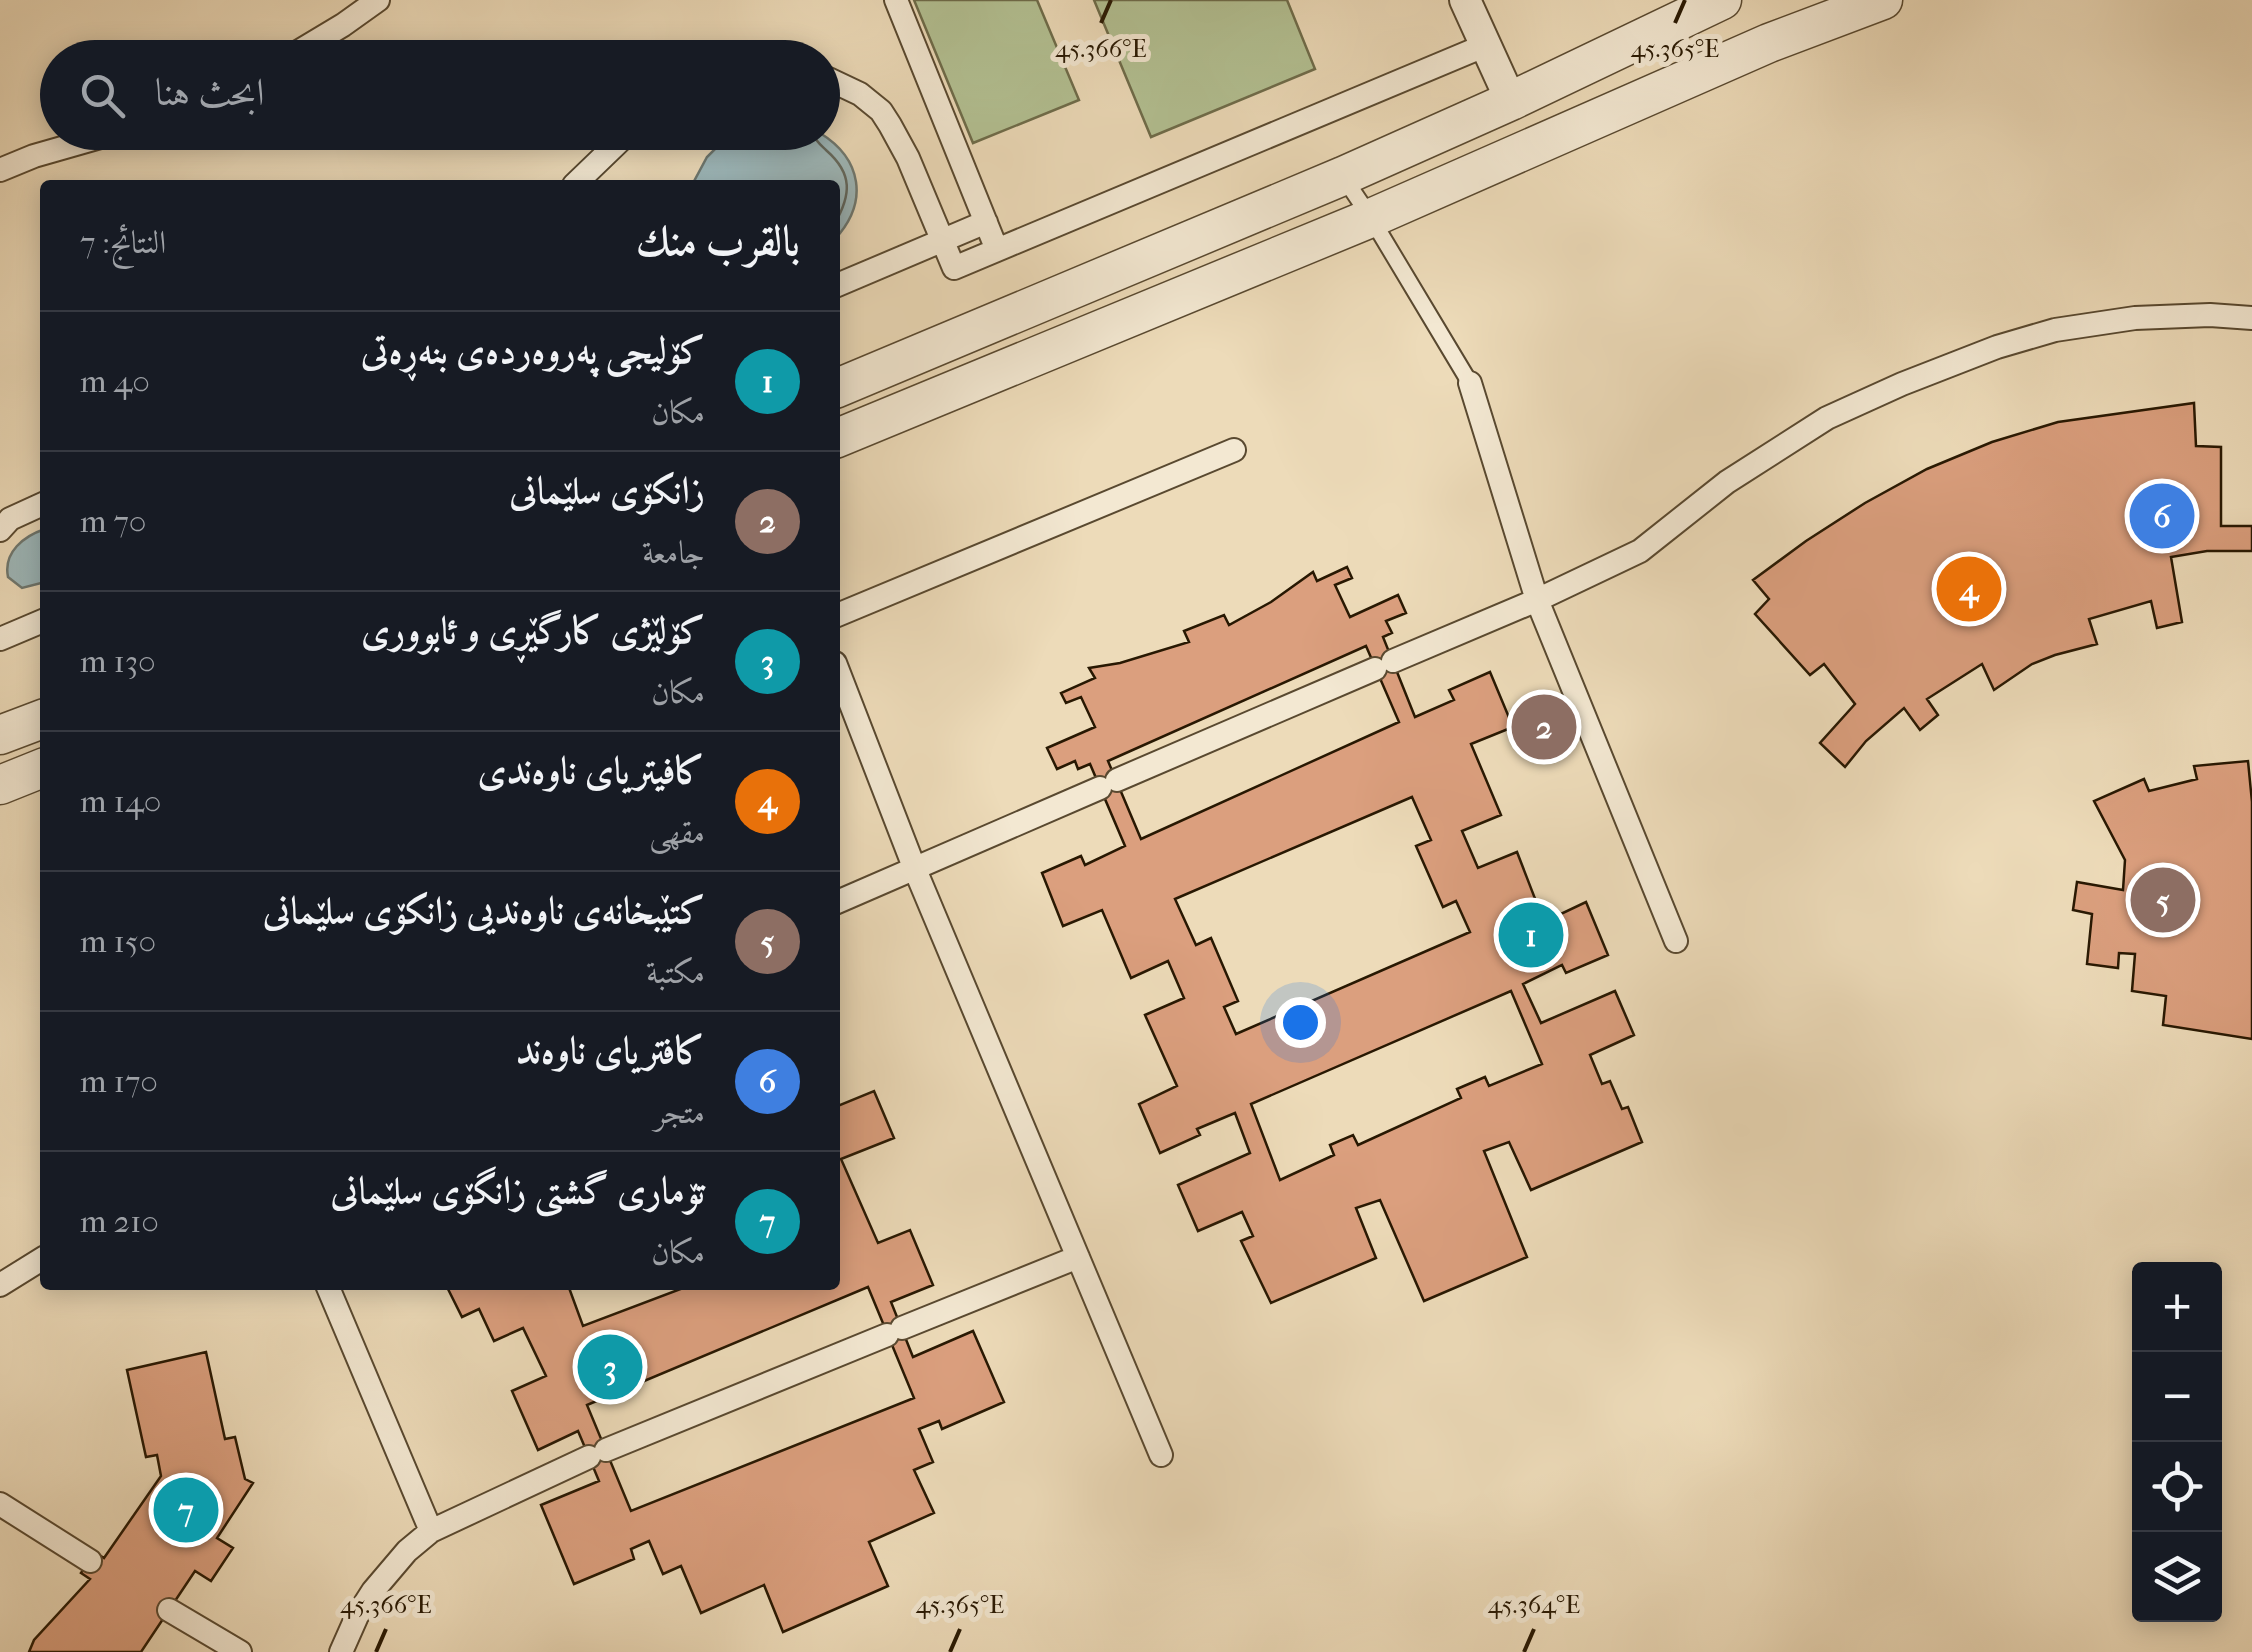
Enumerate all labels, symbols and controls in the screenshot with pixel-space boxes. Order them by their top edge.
text: 45.366°E [1055,34,1147,63]
text: 45.365°E [1631,34,1719,63]
search box [40,40,840,150]
icon: search [75,68,130,123]
text: ابحث هنا [155,70,265,115]
text: بالقرب منك [636,217,800,266]
text: النتائج: 7 [80,224,166,261]
text: کۆلیجی پەروەردەی بنەڕەتی [361,328,705,373]
text: 40 m [80,363,150,400]
text: 1 [762,363,773,400]
text: مكان [651,394,705,431]
text: زانکۆی سلێمانی [509,468,705,513]
pin: 6 [2130,478,2194,554]
text: 70 m [80,503,146,540]
text: 2 [759,503,776,540]
text: جامعة [642,534,705,571]
pin: 4 [1936,552,2002,626]
text: كۆلێژی كارگێڕی و ئابووری [361,608,705,653]
text: 130 m [80,643,156,680]
text: 3 [761,643,774,680]
text: مكان [651,674,705,711]
pin: 2 [1512,690,1576,764]
text: کافیتریای ناوەندی [478,748,705,793]
text: 140 m [80,783,161,820]
text: 4 [758,783,777,820]
text: مقهى [649,814,705,851]
pin: 5 [2130,862,2196,938]
text: کتێبخانەی ناوەندیی زانکۆی سلێمانی [263,888,705,933]
pin: 1 [1498,898,1564,972]
text: 150 m [80,923,156,960]
text: 5 [761,923,774,960]
text: مكتبة [646,954,705,991]
your location [1275,997,1326,1048]
text: کافتریای ناوەند [516,1028,705,1073]
text: 170 m [80,1063,158,1100]
text: 6 [759,1063,776,1100]
text: متجر [654,1094,705,1131]
text: تۆماری گشتی زانگۆی سلێمانی [331,1168,705,1213]
text: 210 m [80,1203,159,1240]
text: 7 [760,1203,775,1240]
text: مكان [651,1234,705,1271]
map controls [2132,1262,2222,1622]
button: + [2132,1262,2222,1352]
pin: 3 [578,1330,642,1404]
button: − [2132,1352,2222,1442]
button: locate [2132,1442,2222,1532]
pin: 7 [154,1472,218,1548]
button: layers [2132,1532,2222,1622]
text: 45.366°E [340,1590,432,1619]
text: 45.365°E [916,1590,1004,1619]
text: 45.364°E [1488,1590,1580,1619]

